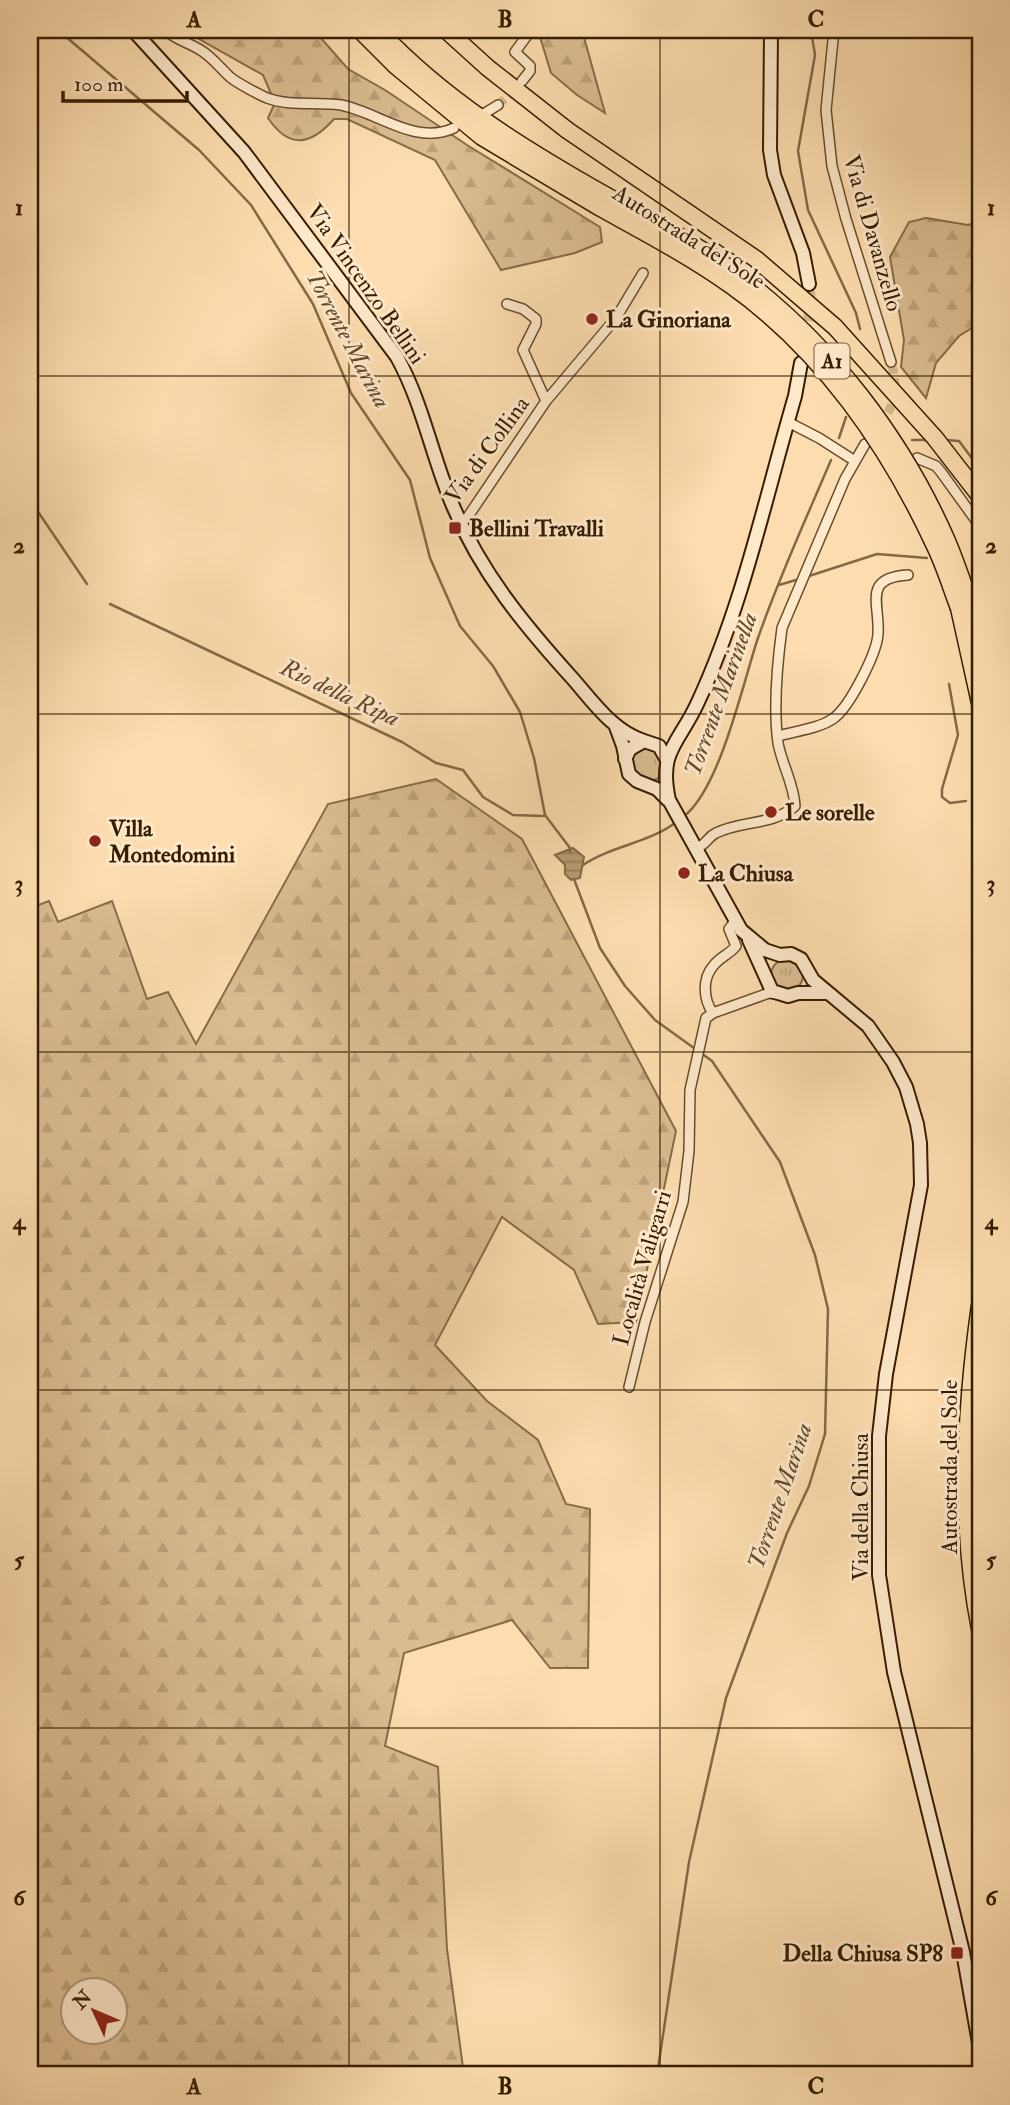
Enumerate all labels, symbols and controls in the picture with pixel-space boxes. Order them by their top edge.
text: A [186,5,202,34]
text: B [497,5,513,34]
text: C [808,5,824,34]
scale bar [63,60,187,104]
text: 100 m [74,71,124,98]
street label: Via di Davanzello [837,151,909,315]
street label: Autostrada del Sole [606,178,771,296]
text: 1 [15,193,23,222]
text: 1 [987,193,995,222]
street label: Via Vincenzo Bellini [300,198,432,370]
water label: Torrente Marina [299,265,397,413]
place label: La Ginoriana [606,305,732,334]
marker: La Ginoriana [584,311,600,327]
road number: A1 [814,344,850,378]
street label: Via di Collina [438,390,536,509]
place label: Bellini Travalli [469,514,604,543]
marker: Bellini Travalli [447,520,463,536]
text: 2 [13,531,25,560]
text: 2 [985,531,997,560]
water label: Torrente Marinella [677,608,765,780]
water label: Rio della Ripa [275,652,404,734]
place label: Le sorelle [785,798,875,827]
marker: Le sorelle [763,804,779,820]
place label: Villa Montedomini [108,814,235,869]
marker: Villa Montedomini [87,833,103,849]
place label: La Chiusa [698,859,795,888]
marker: La Chiusa [676,865,692,881]
text: 3 [15,869,23,898]
text: 3 [987,869,995,898]
street label: Località Valigarri [606,1187,678,1349]
text: 4 [12,1207,27,1236]
text: 4 [984,1207,999,1236]
street label: Autostrada del Sole [935,1379,964,1555]
water label: Torrente Marina [741,1419,819,1573]
street label: Via della Chiusa [846,1433,875,1581]
text: 5 [14,1545,25,1574]
text: 5 [986,1545,997,1574]
text: 6 [13,1883,27,1912]
text: 6 [985,1883,999,1912]
place label: Della Chiusa SP8 [783,1939,943,1968]
marker: Della Chiusa SP8 [949,1945,965,1961]
north arrow [60,1976,130,2046]
text: N [67,1985,98,2015]
text: A [186,2072,202,2101]
text: B [497,2072,513,2101]
text: C [808,2072,824,2101]

